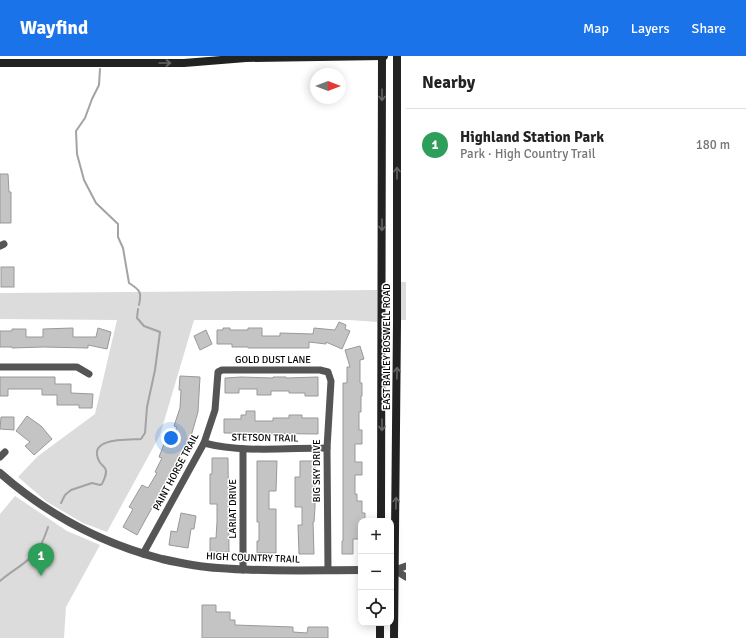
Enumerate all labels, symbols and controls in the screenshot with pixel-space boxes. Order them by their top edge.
text: Wayfind [20,16,88,40]
text: Map [583,20,609,37]
text: Layers [631,20,670,37]
text: Share [692,20,726,37]
one-way arrow [158,59,171,67]
north arrow [310,68,346,104]
text: Nearby [422,72,475,93]
one-way arrow [378,88,386,101]
text: Highland Station Park [460,128,604,146]
text: 1 [431,137,439,153]
text: 180 m [696,137,730,153]
text: Park · High Country Trail [460,146,596,162]
one-way arrow [393,167,401,180]
one-way arrow [378,218,386,231]
street label: EAST BAILEY BOSWELL ROAD [381,284,393,410]
street label: GOLD DUST LANE [235,354,311,366]
one-way arrow [393,367,401,380]
one-way arrow [378,418,386,431]
your location [161,428,181,448]
street label: PAINT HORSE TRAIL [151,431,201,513]
street label: STETSON TRAIL [231,431,299,445]
street label: BIG SKY DRIVE [311,439,323,503]
street label: LARIAT DRIVE [227,479,239,539]
one-way arrow [392,497,400,510]
map controls [358,518,394,626]
button: + [358,518,394,554]
pin: 1 [28,543,54,576]
street label: HIGH COUNTRY TRAIL [206,550,300,566]
button: − [358,554,394,590]
button: locate [358,590,394,626]

